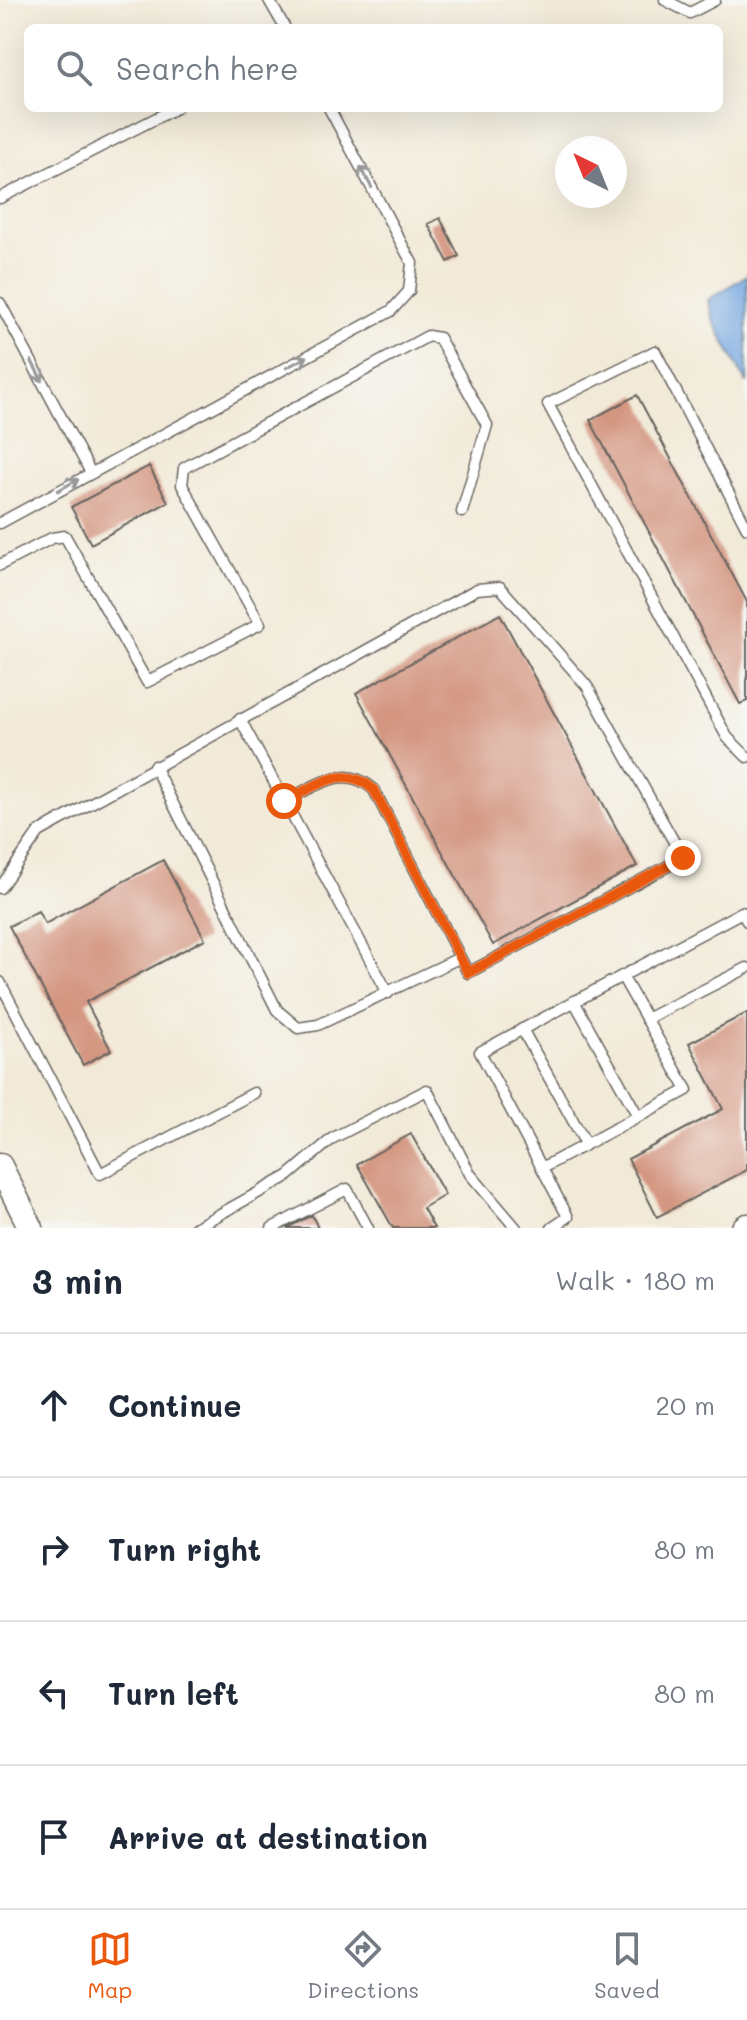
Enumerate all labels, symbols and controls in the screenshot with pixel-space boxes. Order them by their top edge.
search box [24,24,723,112]
icon: search [52,46,96,90]
text: Search here [116,48,299,88]
north arrow [555,136,627,208]
one-way arrow [358,165,373,189]
one-way arrow [285,353,309,369]
one-way arrow [29,359,45,383]
one-way arrow [56,477,80,493]
route start [266,783,302,819]
route end [665,840,701,876]
text: 3 min [32,1258,123,1303]
text: Walk · 180 m [555,1263,715,1297]
icon: ahead [32,1383,76,1427]
text: Continue [108,1385,241,1425]
text: 20 m [655,1388,715,1422]
icon: right [32,1527,76,1571]
text: Turn right [108,1529,261,1569]
text: 80 m [654,1532,715,1566]
icon: left [32,1671,76,1715]
text: Turn left [108,1673,239,1713]
text: 80 m [654,1676,715,1710]
icon: arrive [32,1815,76,1859]
text: Arrive at destination [108,1817,428,1857]
tab: Map [88,1927,132,2004]
tab: Directions [307,1927,419,2004]
tab: Saved [594,1927,659,2004]

